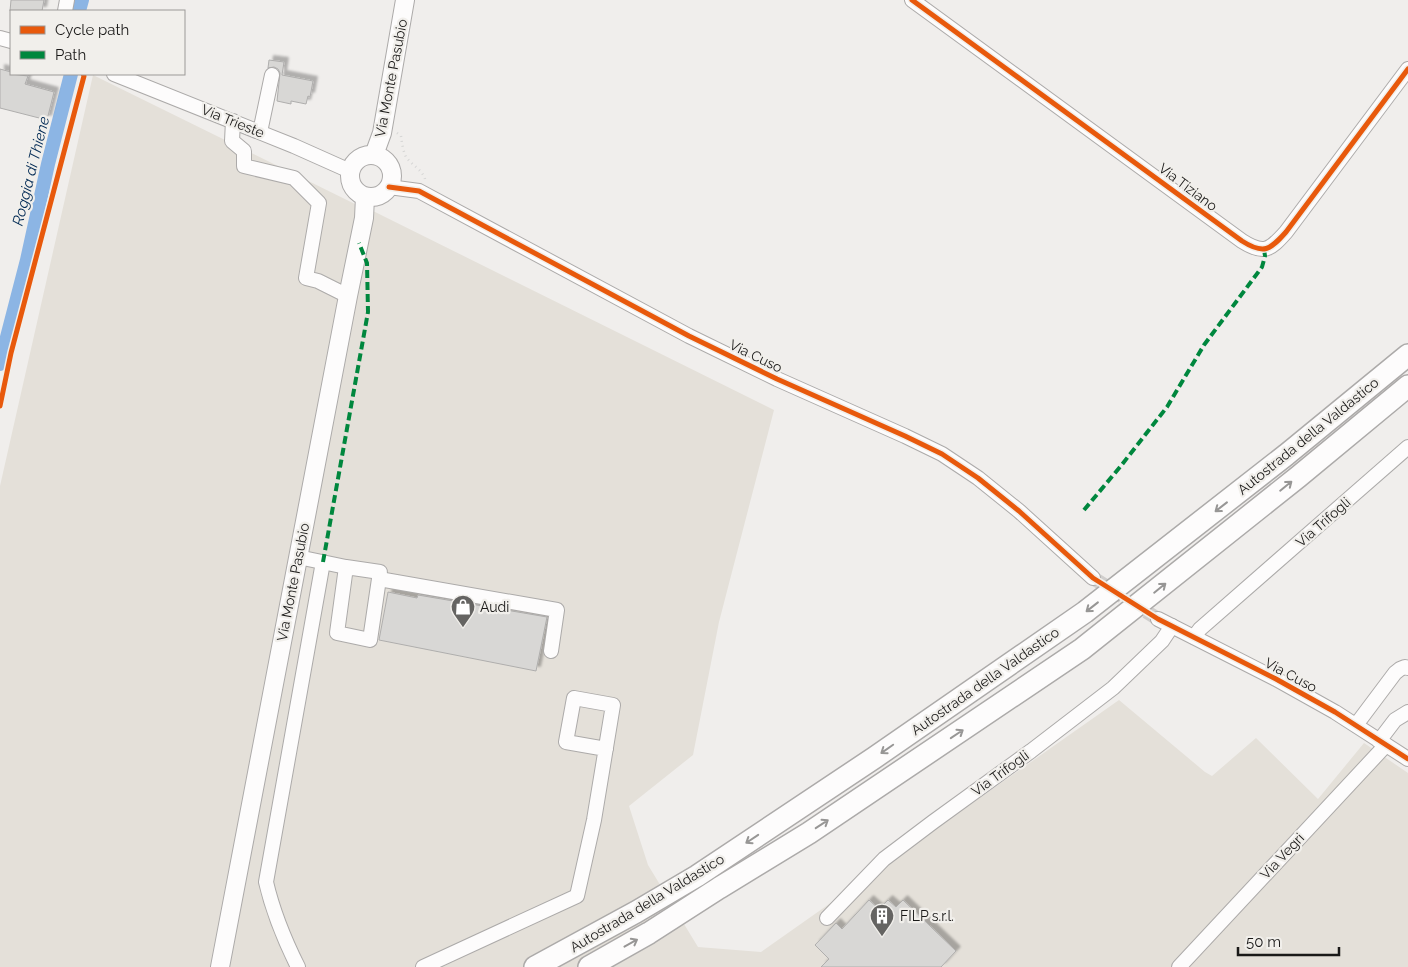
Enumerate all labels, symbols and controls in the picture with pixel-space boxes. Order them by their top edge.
legend [10,10,185,75]
street label: Via Monte Pasubio [372,18,410,138]
text: Cycle path [55,21,129,39]
text: Path [55,46,86,64]
street label: Via Trieste [199,101,267,141]
water label: Roggia di Thiene [9,115,53,227]
street label: Via Tiziano [1156,160,1220,214]
street label: Via Cuso [727,336,785,376]
street label: Autostrada della Valdastico [1234,374,1382,498]
one-way arrow [1280,481,1293,492]
street label: Via Trifogli [1293,494,1353,550]
one-way arrow [1214,501,1227,512]
street label: Via Monte Pasubio [274,522,312,642]
one-way arrow [1153,582,1166,593]
shop icon: Audi [450,594,476,628]
place label: Audi [480,599,509,615]
one-way arrow [1086,601,1099,612]
street label: Autostrada della Valdastico [908,624,1062,738]
street label: Via Cuso [1262,655,1320,695]
one-way arrow [950,729,964,739]
one-way arrow [880,744,894,754]
street label: Via Trifogli [968,747,1032,799]
one-way arrow [815,819,829,830]
street label: Via Vegri [1257,830,1307,882]
one-way arrow [745,834,759,844]
street label: Autostrada della Valdastico [567,851,727,955]
building icon: FILP s.r.l. [869,903,895,937]
place label: FILP s.r.l. [900,908,954,924]
scale bar [1238,924,1339,956]
text: 50 m [1246,933,1281,951]
one-way arrow [623,938,638,948]

